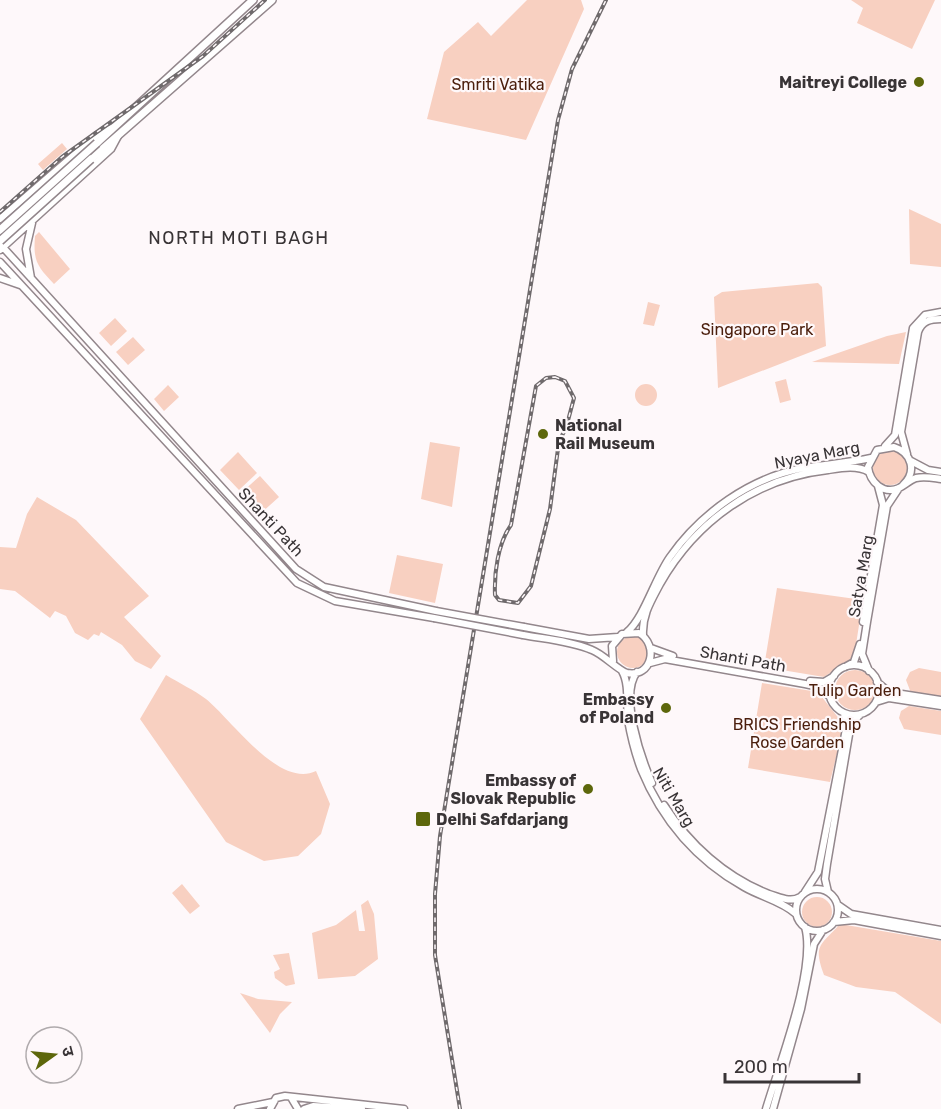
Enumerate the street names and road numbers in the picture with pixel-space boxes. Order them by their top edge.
street label: Nyaya Marg [773,437,861,473]
street label: Shanti Path [234,484,308,560]
street label: Satya Marg [844,533,878,619]
street label: Shanti Path [698,642,788,676]
street label: Niti Marg [649,764,699,830]

